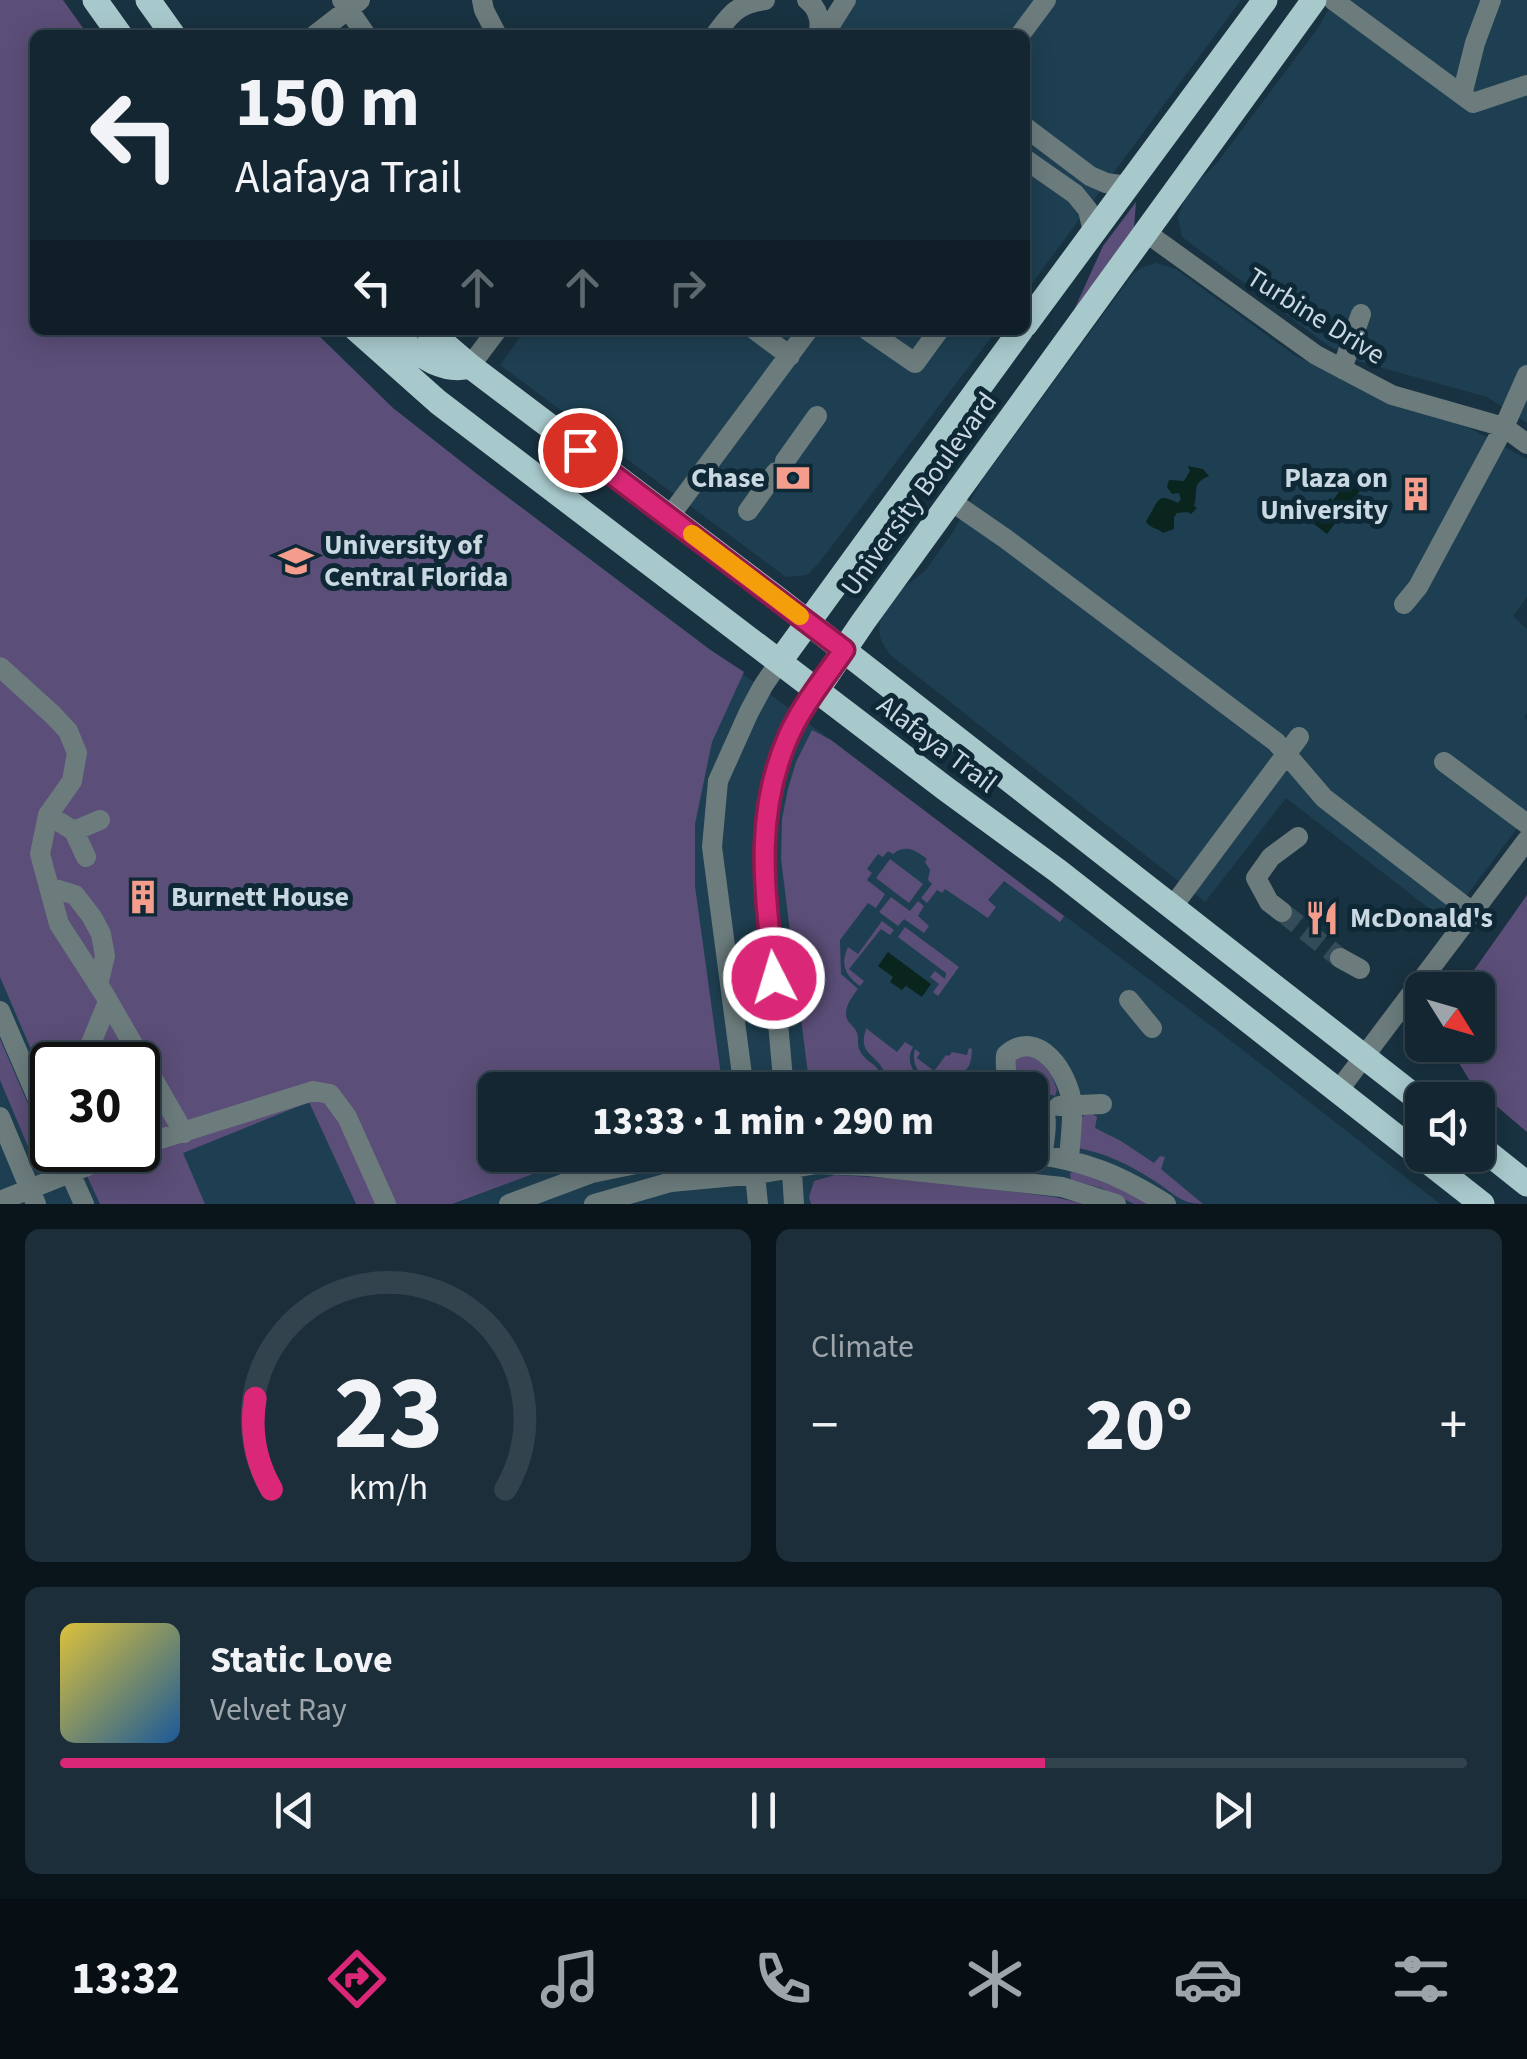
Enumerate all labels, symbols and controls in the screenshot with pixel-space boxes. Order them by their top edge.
text: 150 m [235,53,420,153]
icon: left [70,70,200,200]
text: Alafaya Trail [235,146,462,210]
street label: Turbine Drive [1239,258,1393,374]
icon: left [345,260,400,315]
icon: ahead [450,260,505,315]
icon: ahead [555,260,610,315]
icon: right [660,260,715,315]
street label: University Boulevard [831,384,1007,604]
pin [538,408,623,493]
icon: arrive [553,423,608,478]
place label: Chase [691,458,765,498]
place label: Plaza on University [1260,458,1388,530]
bank icon: Chase [774,459,812,497]
building icon: Plaza on University [1397,475,1435,513]
place label: University of Central Florida [324,525,508,597]
school or university icon: University of Central Florida [277,542,315,580]
street label: Alafaya Trail [869,686,1005,802]
place label: Burnett House [171,877,349,917]
building icon: Burnett House [124,878,162,916]
place label: McDonald's [1350,898,1493,938]
restaurant icon: McDonald's [1303,899,1341,937]
position arrow [722,926,826,1030]
north arrow [1405,972,1495,1062]
map controls [1405,972,1495,1172]
speed limit sign: 30 [30,1042,160,1172]
button: sound [1405,1082,1495,1172]
text: 13:33 · 1 min · 290 m [592,1095,934,1149]
text: Climate [811,1324,914,1370]
text: 23 [333,1341,443,1489]
text: 20° [1085,1372,1193,1479]
text: − [811,1387,838,1465]
text: + [1440,1387,1467,1465]
text: km/h [348,1462,428,1513]
text: Static Love [210,1633,393,1687]
text: Velvet Ray [210,1687,347,1733]
icon: previous [267,1783,322,1838]
icon: pause [736,1783,791,1838]
icon: next [1205,1783,1260,1838]
icon: directions [322,1944,392,2014]
icon: music [535,1944,605,2014]
icon: phone [748,1944,818,2014]
icon: climate [960,1944,1030,2014]
icon: car [1173,1944,1243,2014]
icon: filters [1386,1944,1456,2014]
text: 13:32 [71,1947,180,2011]

